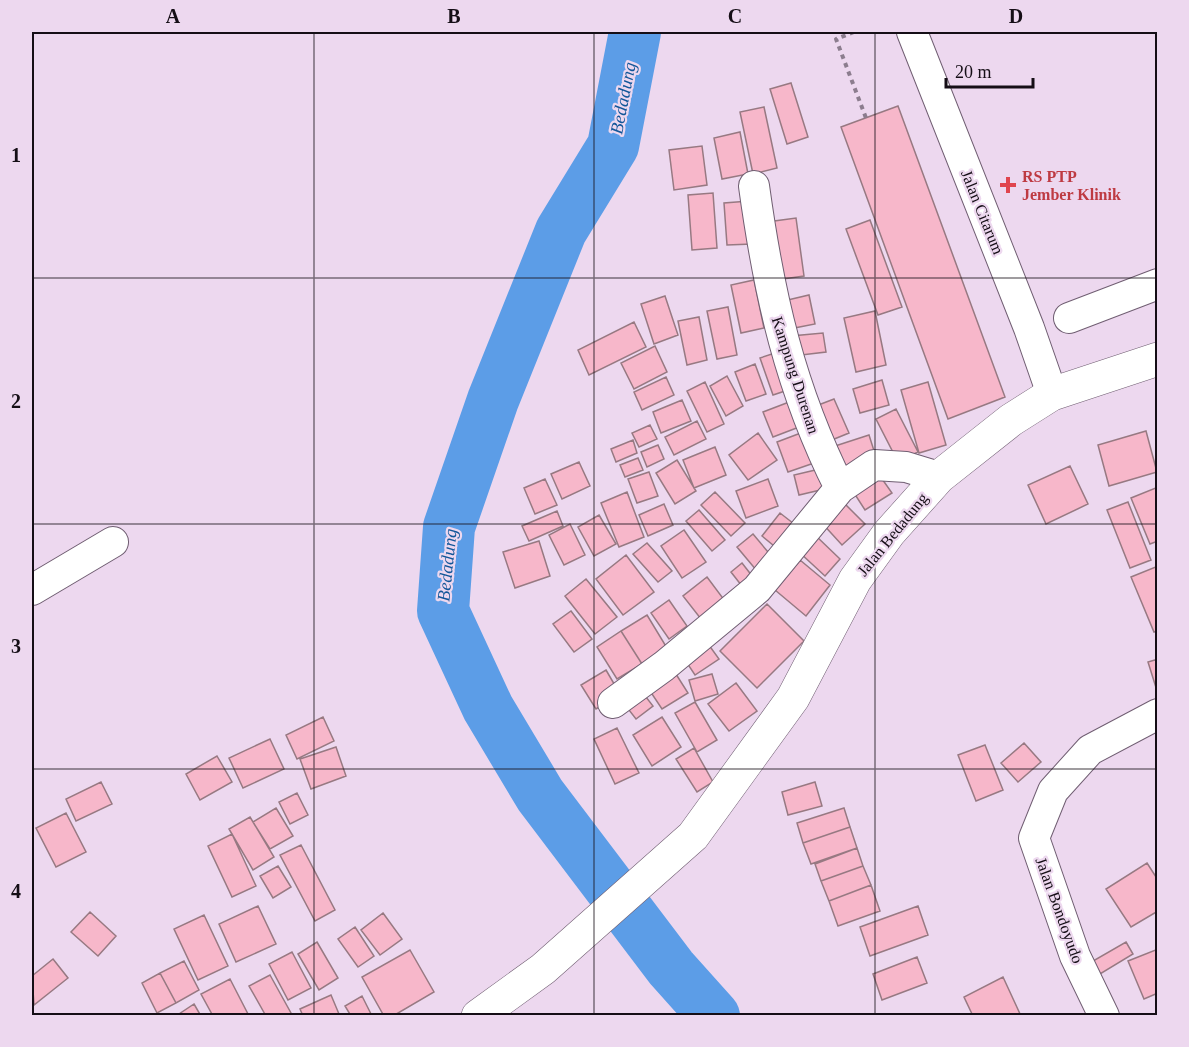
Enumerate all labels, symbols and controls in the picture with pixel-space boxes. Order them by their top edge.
text: A [166,5,181,27]
text: B [447,5,461,27]
text: C [728,5,742,27]
text: D [1009,5,1023,27]
scale bar [946,51,1033,89]
water label: Bedadung [606,60,640,136]
text: 20 m [955,62,992,82]
text: 1 [11,144,21,166]
street label: Jalan Citarum [958,168,1007,257]
place label: RS PTP Jember Klinik [1022,168,1121,203]
marker: RS PTP Jember Klinik [999,176,1017,194]
street label: Kampung Durenan [768,314,822,436]
text: 2 [11,390,21,412]
street label: Jalan Bedadung [854,489,932,580]
water label: Bedadung [433,528,461,602]
text: 3 [11,635,21,657]
street label: Jalan Bondoyudo [1032,855,1087,966]
text: 4 [11,880,21,902]

